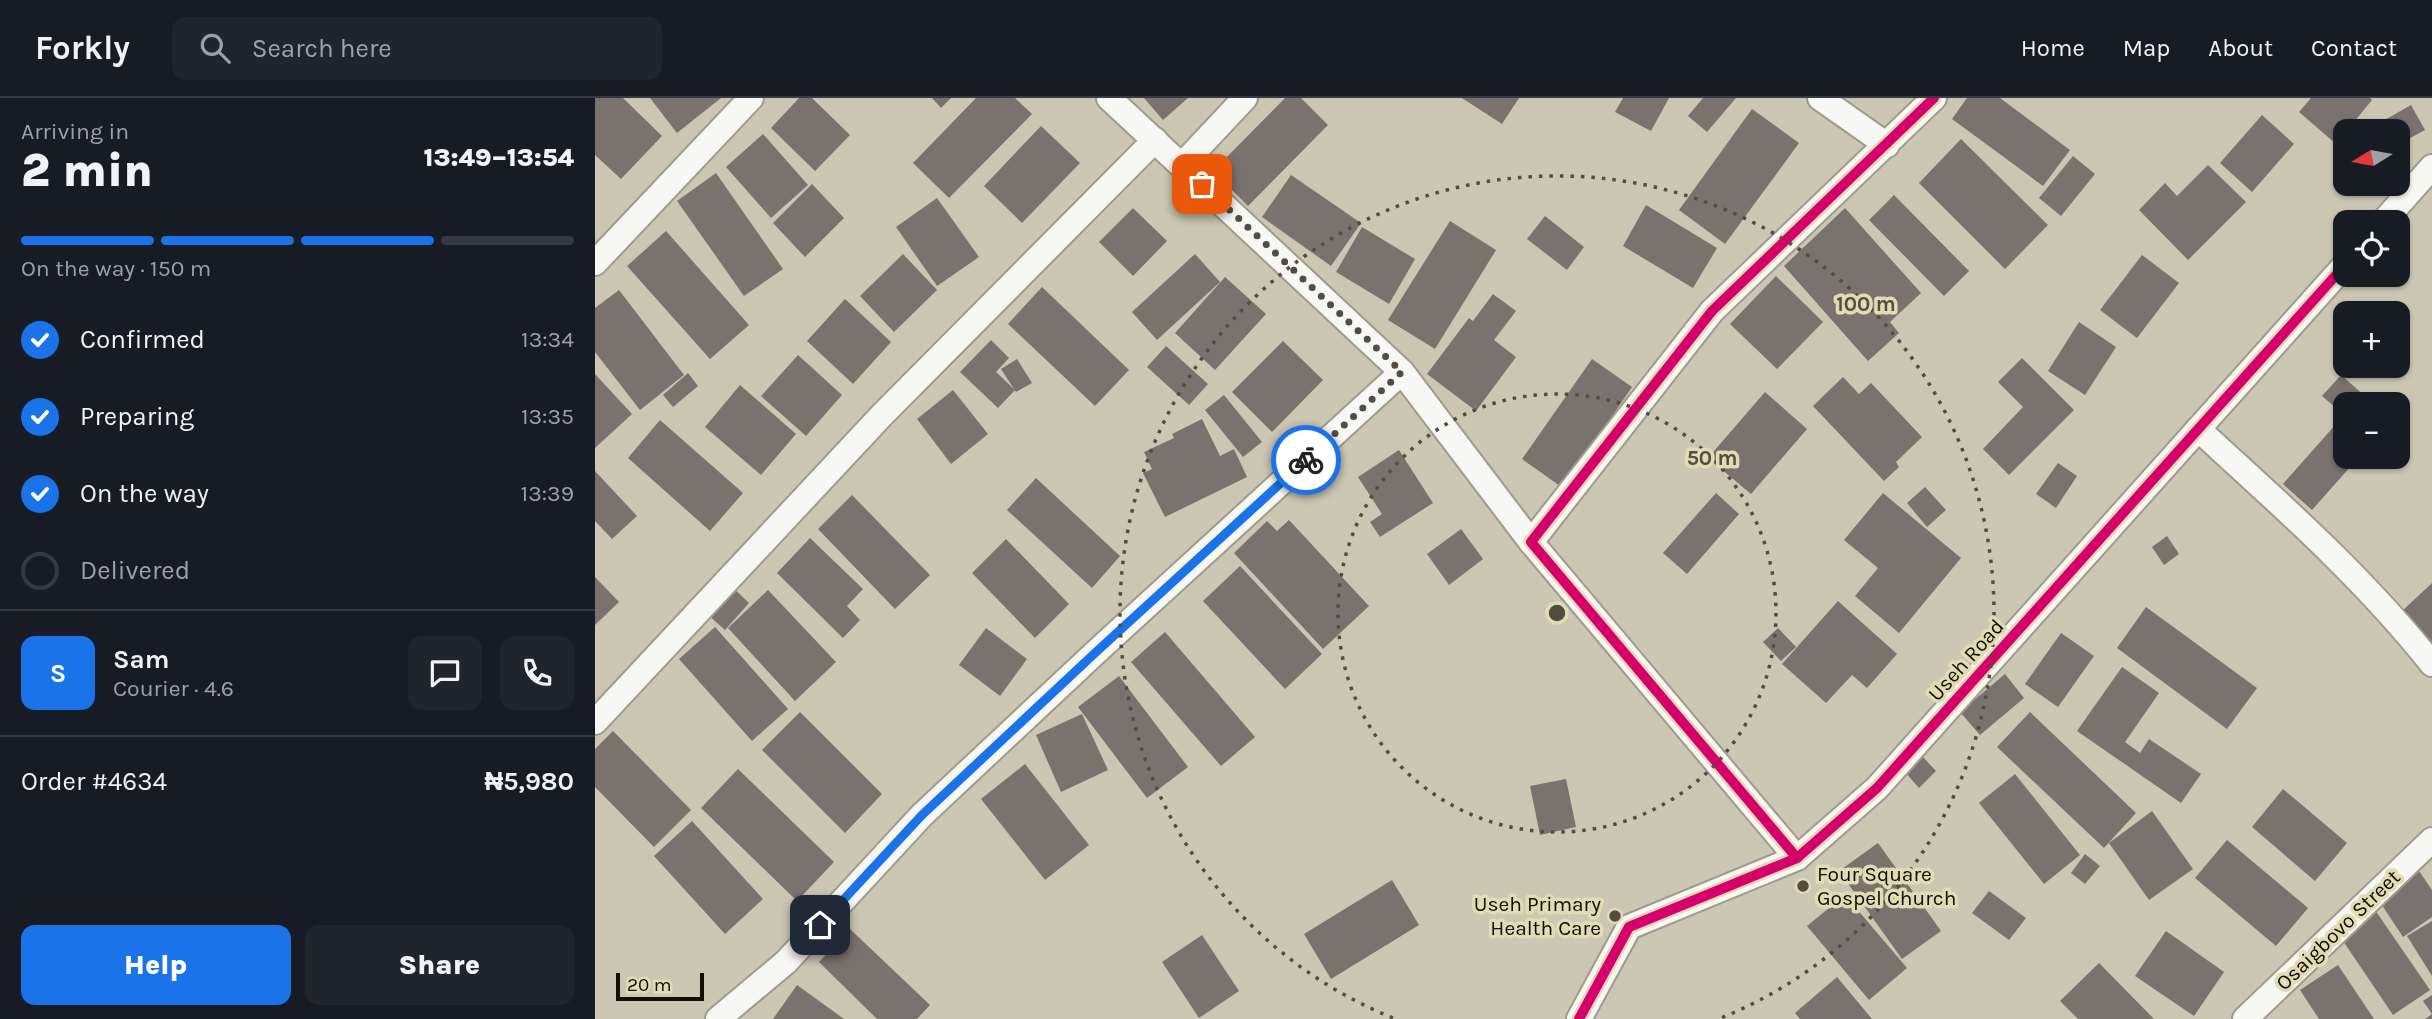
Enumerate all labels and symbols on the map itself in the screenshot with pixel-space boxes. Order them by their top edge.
north arrow [2333,119,2410,196]
pin [1172,154,1232,214]
text: 100 m [1836,292,1896,316]
courier [1271,425,1341,495]
text: 50 m [1687,446,1737,470]
centre of rings [1545,601,1569,625]
street label: Useh Road [1923,614,2009,706]
place label: Four Square Gospel Church [1817,862,1956,910]
street label: Osaigbovo Street [2271,865,2405,995]
marker: Four Square Gospel Church [1795,878,1811,894]
place label: Useh Primary Health Care [1474,892,1601,940]
pin [790,895,850,955]
marker: Useh Primary Health Care [1607,908,1623,924]
scale bar [616,970,703,1002]

